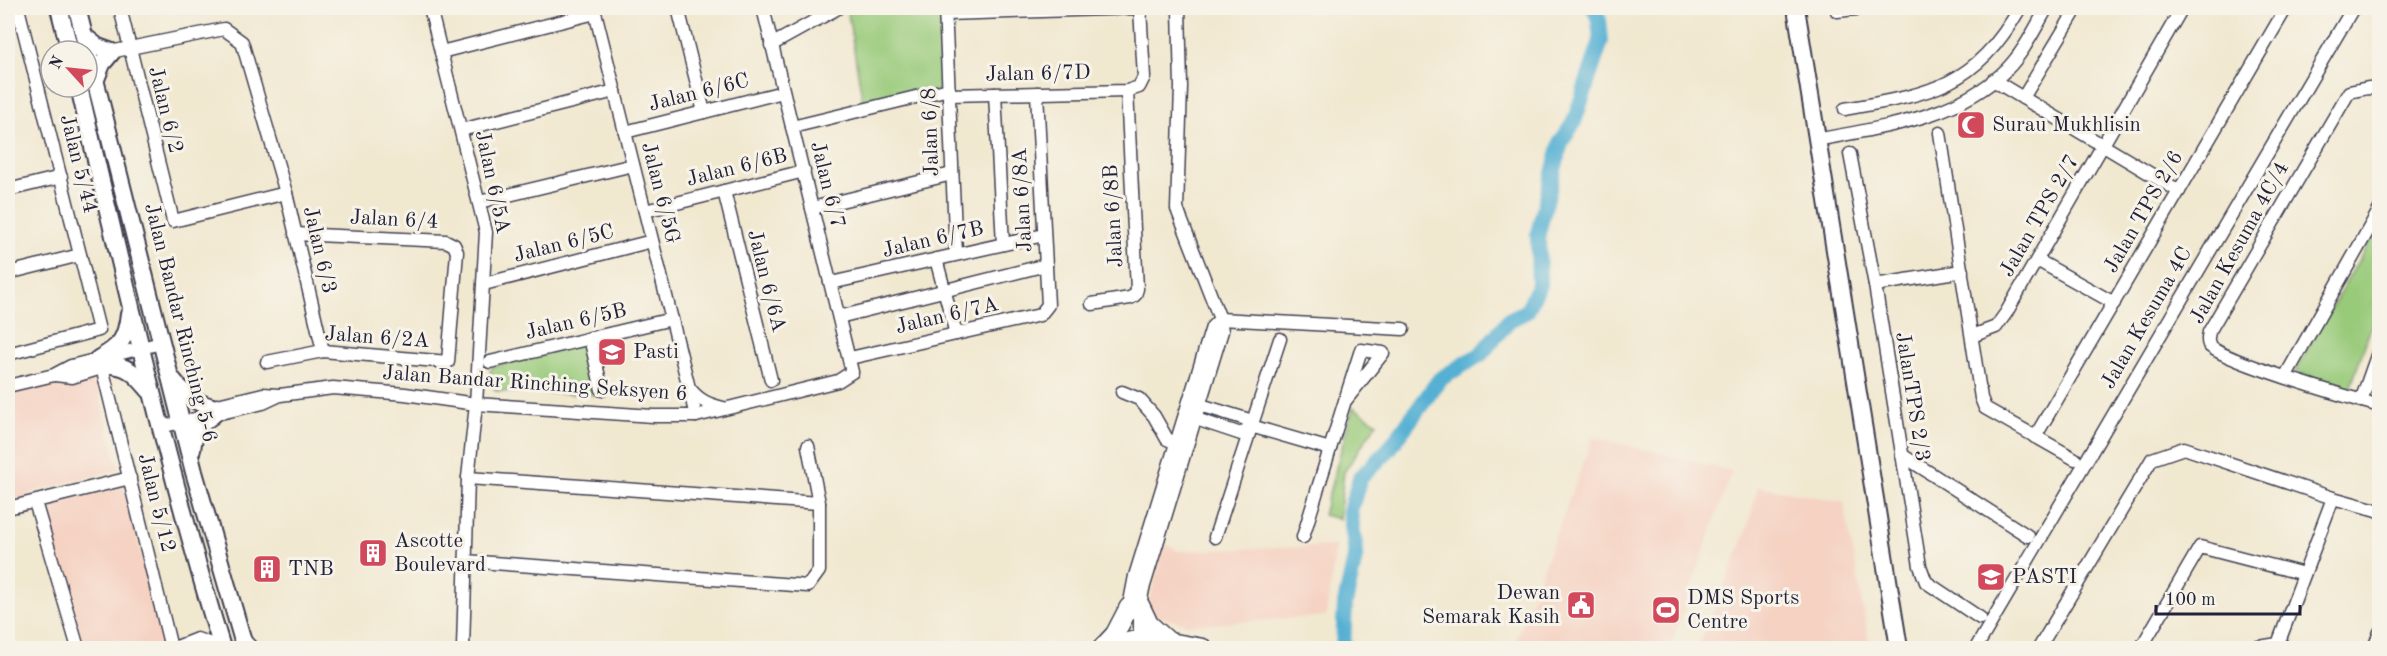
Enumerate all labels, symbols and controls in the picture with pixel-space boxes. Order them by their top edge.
north arrow [39,39,99,99]
text: N [48,53,68,72]
street label: Jalan 6/7D [985,63,1091,85]
street label: Jalan 6/2 [144,64,186,156]
street label: Jalan 6/6C [647,70,751,116]
street label: Jalan 6/8 [919,87,943,177]
mosque icon: Surau Mukhlisin [1955,109,1987,141]
street label: Jalan 5/44 [56,112,100,216]
place label: Surau Mukhlisin [1992,115,2141,136]
street label: Jalan 6/5A [471,129,513,235]
street label: Jalan 6/7 [806,139,848,231]
street label: Jalan 6/5G [637,140,683,246]
street label: Jalan 6/6B [684,145,790,191]
street label: Jalan 6/8A [1010,147,1036,253]
street label: Jalan TPS 2/6 [2101,147,2187,277]
street label: Jalan TPS 2/7 [1997,151,2083,281]
street label: Jalan Kesuma 4C/4 [2187,158,2293,328]
street label: Jalan 6/8B [1101,164,1127,268]
street label: Jalan Bandar Rinching 5-6 [140,201,220,445]
street label: Jalan 6/3 [299,204,339,296]
street label: Jalan 6/4 [349,207,439,233]
street label: Jalan 6/7B [880,218,986,262]
street label: Jalan 6/5C [512,221,616,267]
street label: Jalan 6/6A [743,228,789,334]
street label: Jalan Kesuma 4C [2098,243,2196,393]
street label: Jalan 6/7A [894,294,1000,338]
street label: Jalan 6/5B [523,300,629,344]
street label: Jalan 6/2A [324,324,430,352]
street label: JalanTPS 2/3 [1891,331,1933,463]
school or university icon: Pasti [596,336,628,368]
place label: Pasti [633,342,679,363]
street label: Jalan Bandar Rinching Seksyen 6 [382,363,688,405]
street label: Jalan 5/12 [134,451,178,555]
place label: Ascotte Boulevard [394,531,486,576]
building icon: Ascotte Boulevard [357,537,389,569]
building icon: TNB [251,553,283,585]
place label: TNB [288,559,334,580]
school or university icon: PASTI [1975,561,2007,593]
place label: PASTI [2012,567,2077,588]
scale bar [2156,578,2300,616]
place label: Dewan Semarak Kasih [1422,583,1560,628]
place label: DMS Sports Centre [1687,588,1799,633]
public building icon: Dewan Semarak Kasih [1565,589,1597,621]
text: 100 m [2165,591,2216,609]
sports icon: DMS Sports Centre [1650,594,1682,626]

